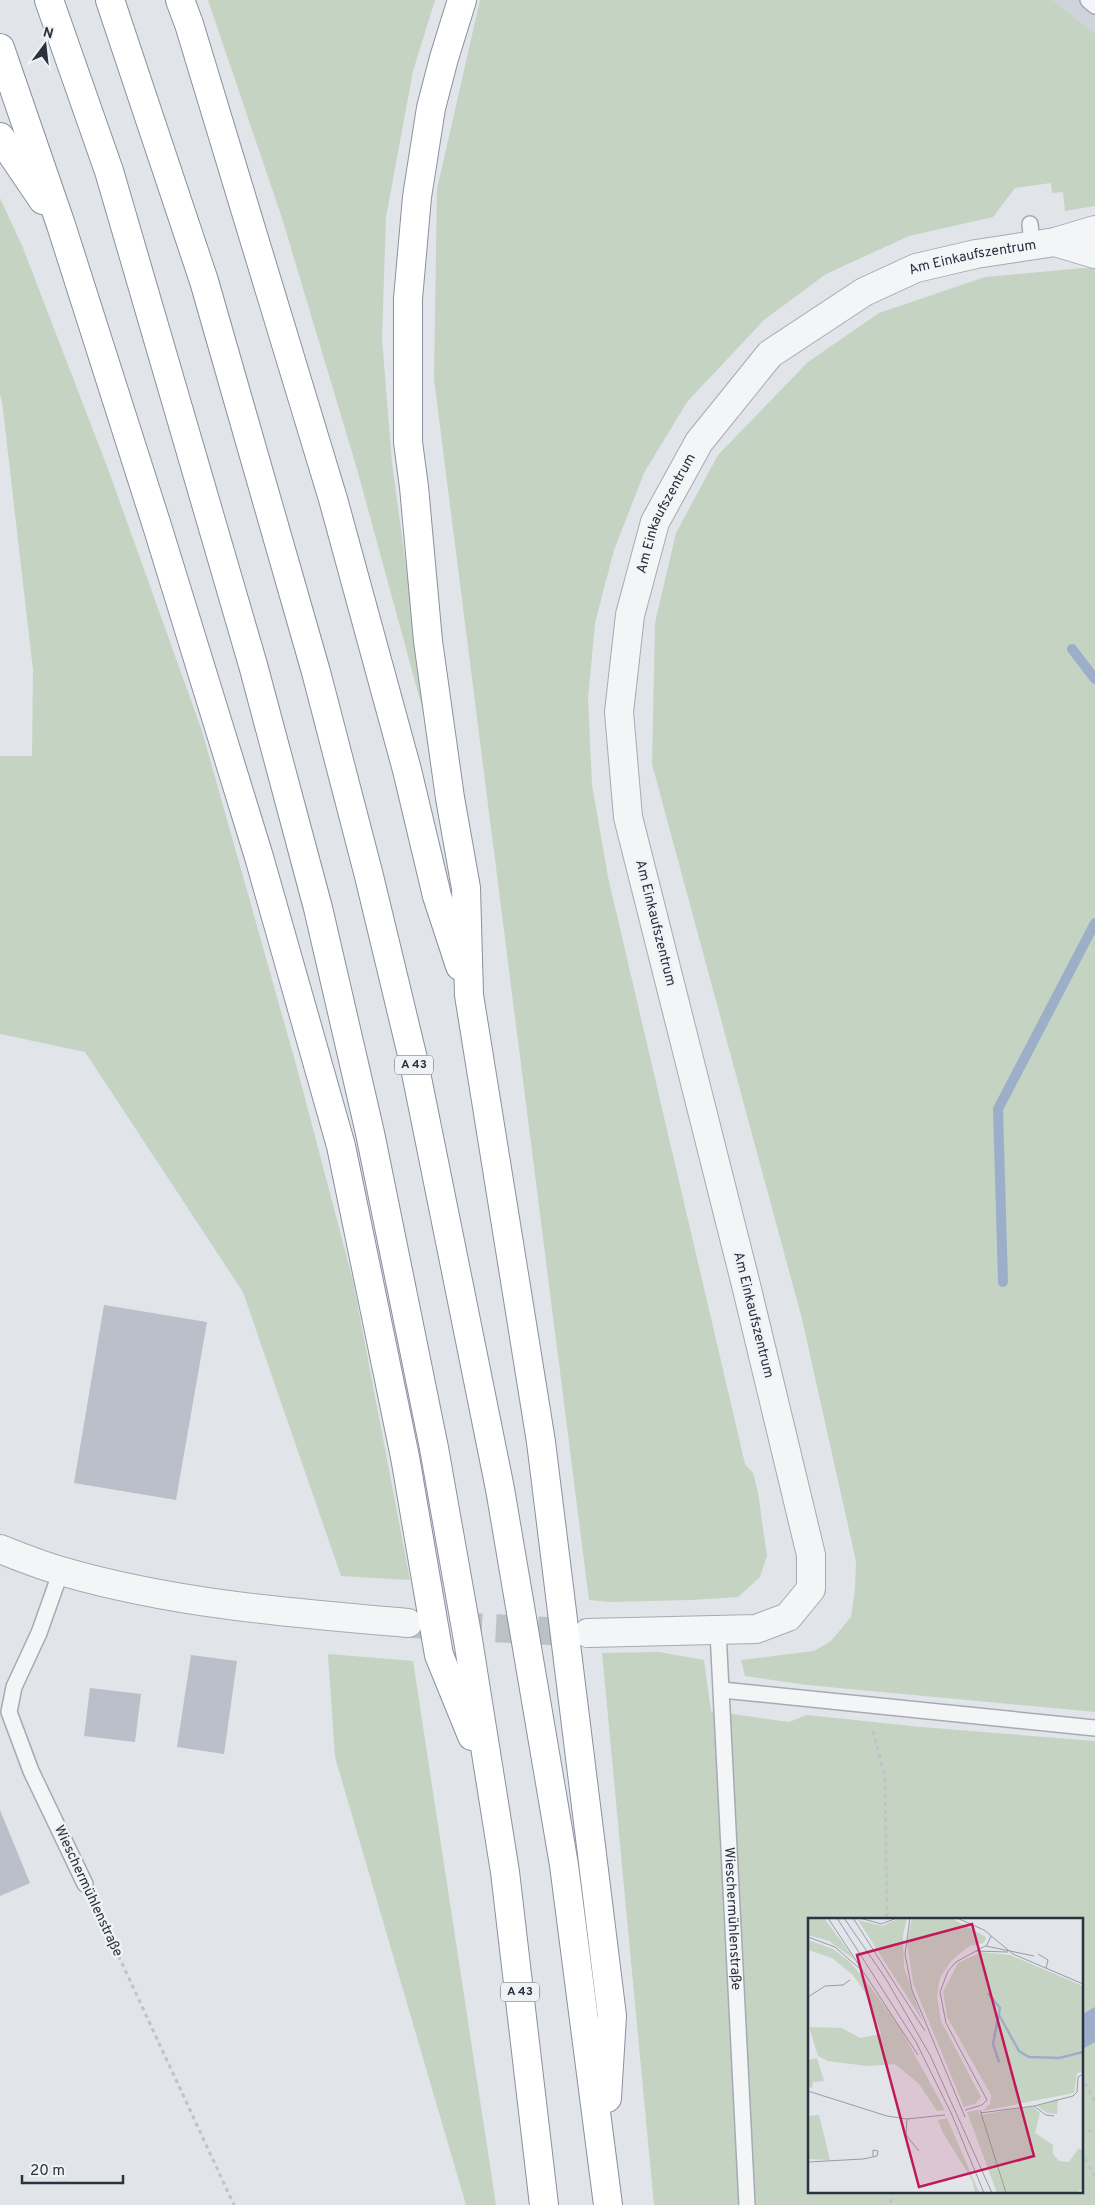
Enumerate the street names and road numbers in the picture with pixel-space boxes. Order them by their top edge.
street label: Am Einkaufszentrum [906,236,1038,279]
street label: Am Einkaufszentrum [633,451,699,575]
street label: Am Einkaufszentrum [631,858,679,988]
road number: A 43 [395,1056,433,1074]
street label: Am Einkaufszentrum [729,1250,777,1380]
street label: Wieschermühlenstraße [50,1823,126,1959]
street label: Wieschermühlenstraße [720,1847,745,1991]
road number: A 43 [501,1982,539,2001]

